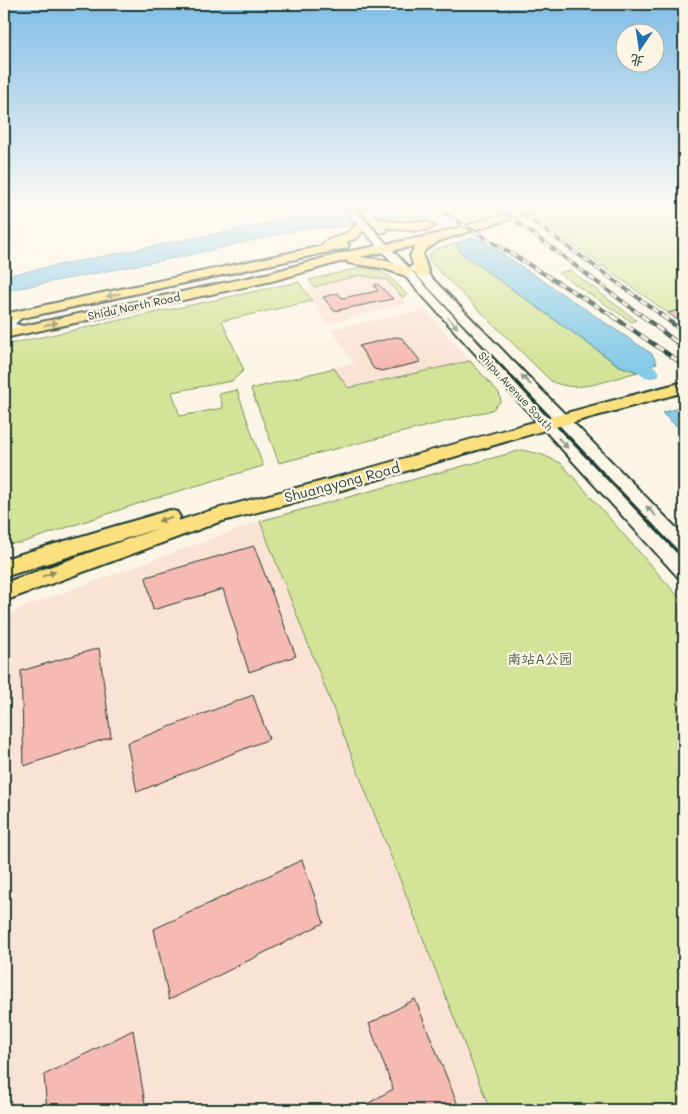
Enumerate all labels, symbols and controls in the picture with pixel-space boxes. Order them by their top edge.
north arrow [616,22,666,72]
text: 北 [628,50,646,72]
street label: Shidu North Road [86,289,182,323]
one-way arrow [104,291,120,299]
one-way arrow [447,317,459,329]
one-way arrow [44,320,59,328]
street label: Shipu Avenue South [475,348,557,434]
one-way arrow [521,375,533,387]
one-way arrow [557,436,569,448]
street label: Shuangyong Road [282,457,402,507]
one-way arrow [645,505,657,517]
one-way arrow [157,515,172,523]
one-way arrow [42,570,56,578]
park label: 南站A公园 [507,649,573,668]

